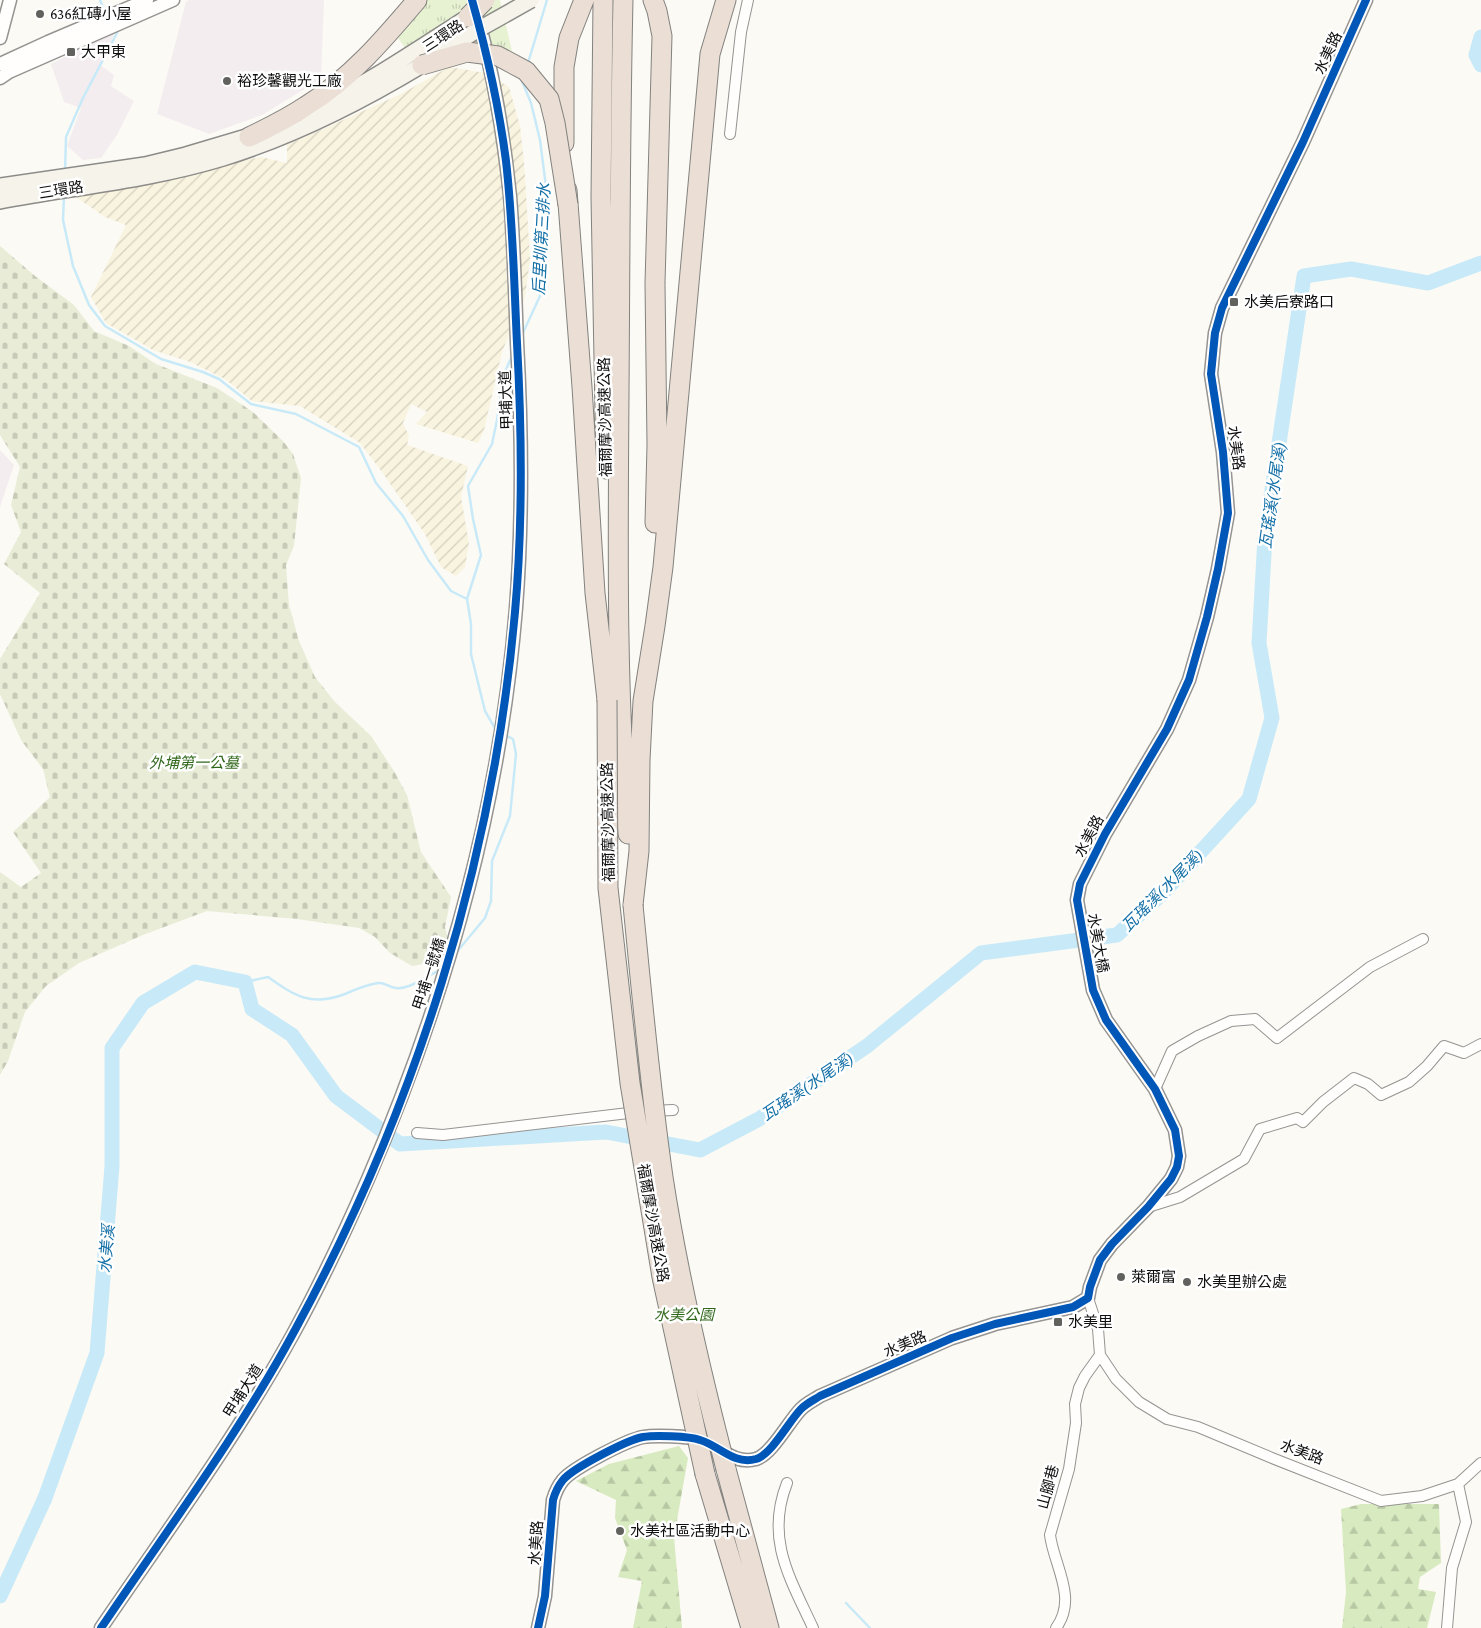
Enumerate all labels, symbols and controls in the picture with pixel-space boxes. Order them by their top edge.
place label: 636紅磚小屋 [50,6,132,22]
marker: 636紅磚小屋 [34,8,46,20]
street label: 三環路 [420,17,466,55]
street label: 水美路 [1311,29,1345,77]
place label: 大甲東 [81,44,126,60]
marker: 大甲東 [65,46,77,58]
place label: 裕珍馨觀光工廠 [237,72,342,89]
marker: 裕珍馨觀光工廠 [221,75,233,87]
street label: 三環路 [38,179,84,201]
water label: 后里圳第三排水 [530,182,553,295]
place label: 水美后寮路口 [1244,294,1334,310]
marker: 水美后寮路口 [1228,296,1240,308]
street label: 福爾摩沙高速公路 [595,357,614,477]
street label: 甲埔大道 [496,370,515,430]
street label: 水美路 [1225,425,1247,471]
water label: 瓦瑤溪(水尾溪) [1257,441,1289,549]
park label: 外埔第一公墓 [149,755,242,771]
street label: 福爾摩沙高速公路 [598,762,617,882]
street label: 水美路 [1071,812,1107,860]
water label: 瓦瑤溪(水尾溪) [1118,846,1207,935]
street label: 水美大橋 [1085,912,1111,974]
street label: 甲埔一號橋 [409,936,448,1012]
water label: 瓦瑤溪(水尾溪) [758,1049,857,1124]
street label: 福爾摩沙高速公路 [635,1162,672,1283]
water label: 水美溪 [96,1222,117,1274]
place label: 萊爾富 [1131,1269,1176,1285]
marker: 萊爾富 [1115,1271,1127,1283]
place label: 水美里辦公處 [1197,1274,1287,1290]
marker: 水美里辦公處 [1181,1276,1193,1288]
park label: 水美公園 [654,1307,716,1323]
place label: 水美里 [1068,1314,1113,1330]
marker: 水美里 [1052,1316,1064,1328]
street label: 水美路 [881,1328,929,1360]
street label: 甲埔大道 [219,1361,266,1421]
street label: 水美路 [1278,1437,1326,1467]
street label: 山腳巷 [1034,1463,1062,1511]
street label: 水美路 [526,1520,546,1566]
place label: 水美社區活動中心 [630,1523,750,1539]
marker: 水美社區活動中心 [614,1525,626,1537]

